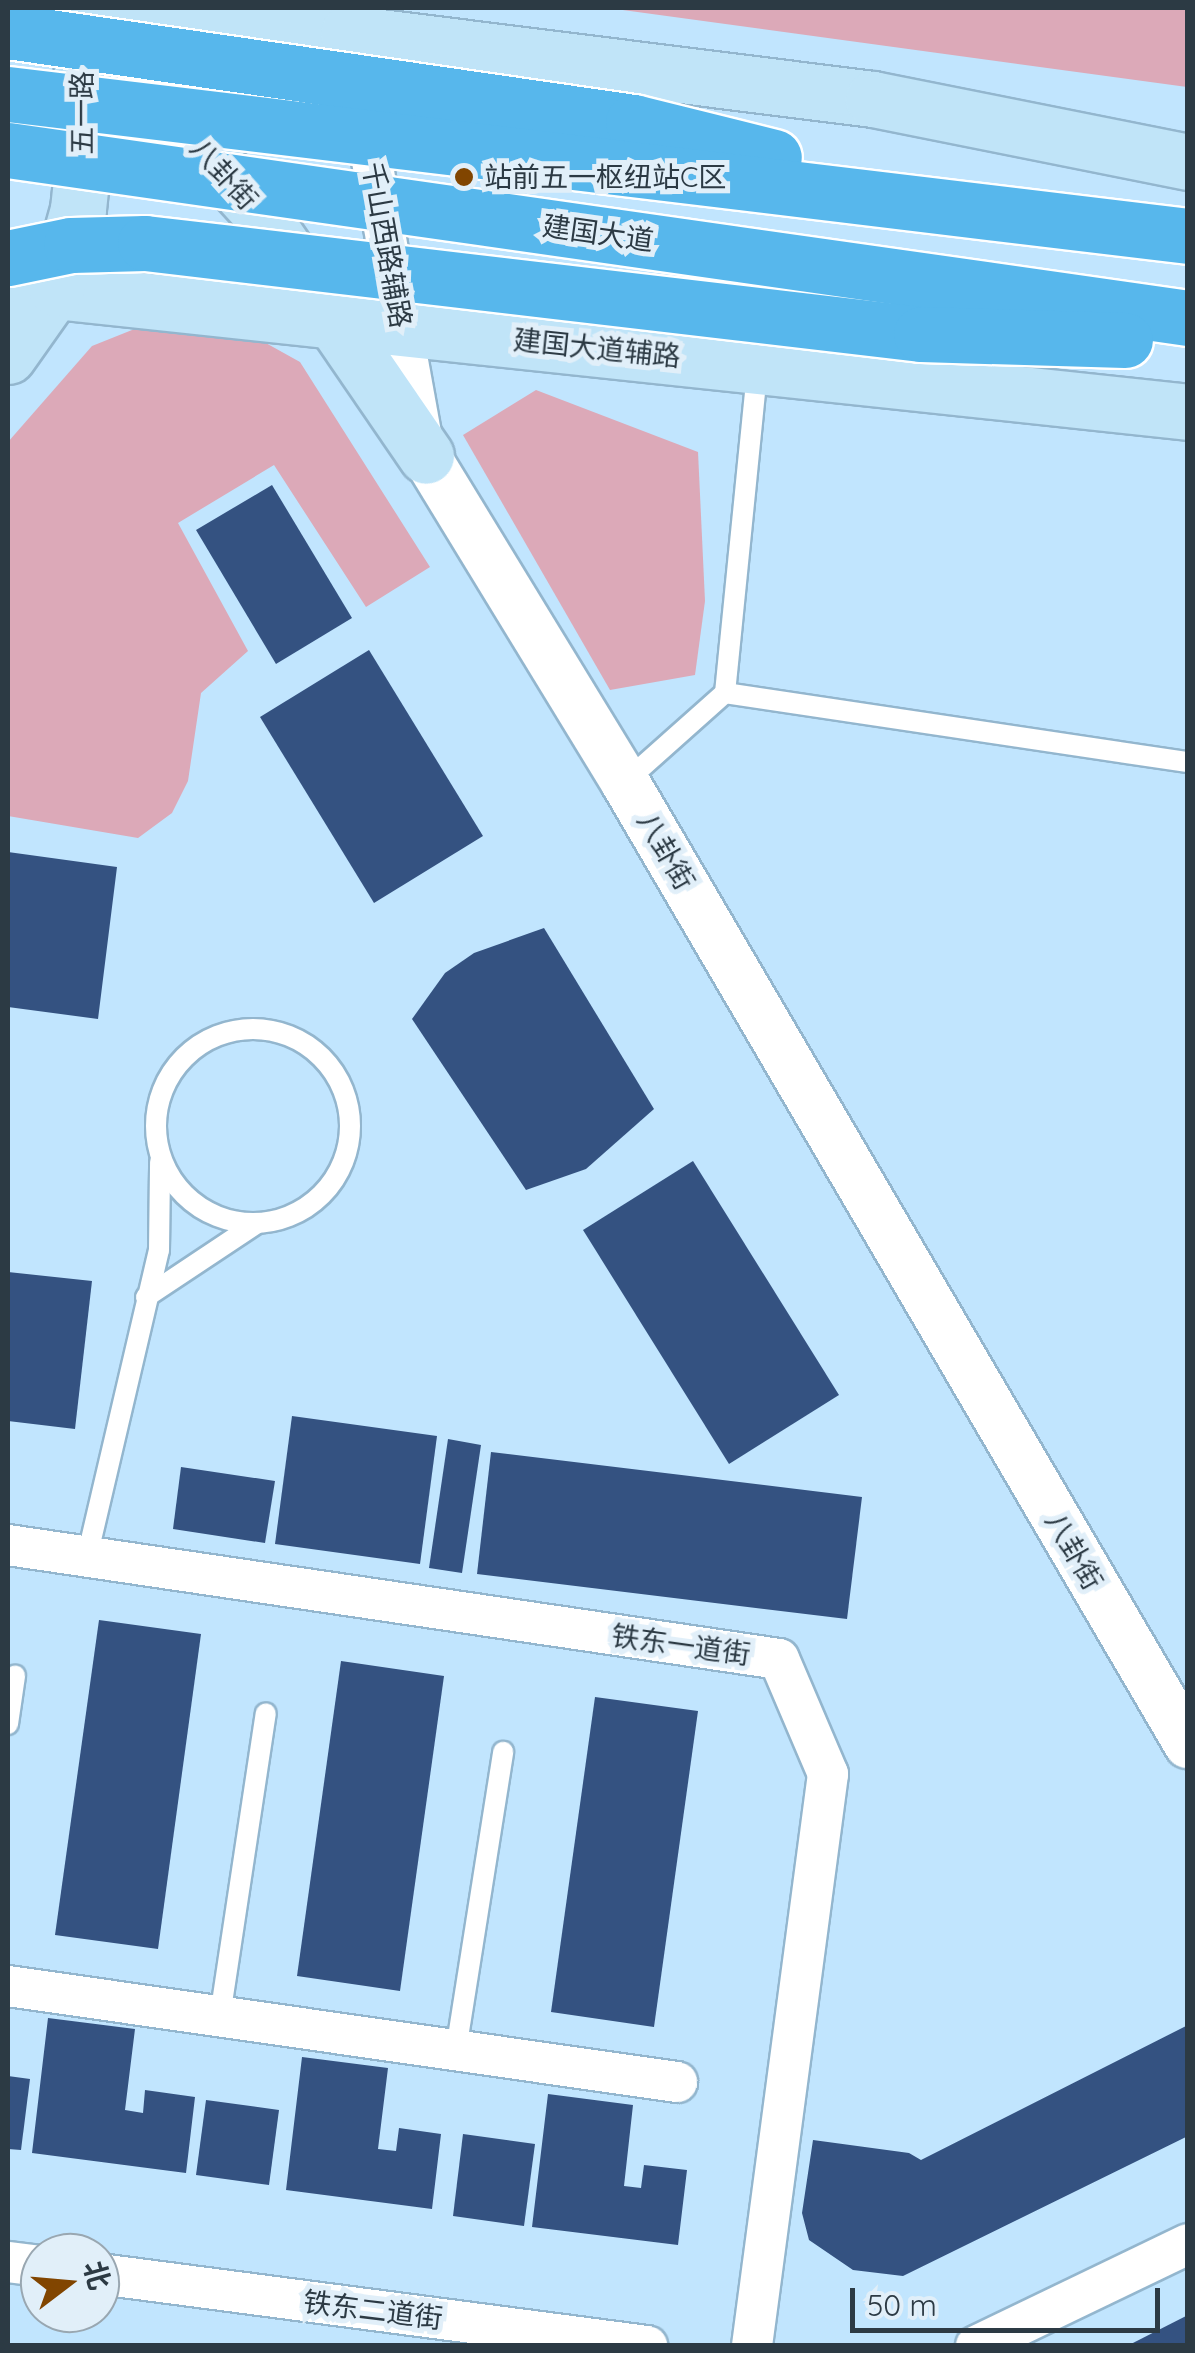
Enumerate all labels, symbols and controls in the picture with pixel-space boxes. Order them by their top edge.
street label: 五一路 [65,71,99,155]
street label: 八卦街 [183,132,265,216]
street label: 千山西路辅路 [356,159,418,331]
place label: 站前五一枢纽站C区 [484,160,726,194]
marker: 站前五一枢纽站C区 [453,166,475,188]
street label: 建国大道 [540,209,656,257]
street label: 建国大道辅路 [512,323,682,373]
street label: 八卦街 [630,806,702,896]
street label: 八卦街 [1038,1506,1110,1596]
street label: 铁东一道街 [609,1619,753,1671]
north arrow [20,2233,120,2333]
text: 北 [77,2257,118,2293]
scale bar [855,2268,1165,2330]
street label: 铁东二道街 [301,2285,445,2335]
text: 50 m [867,2286,937,2324]

